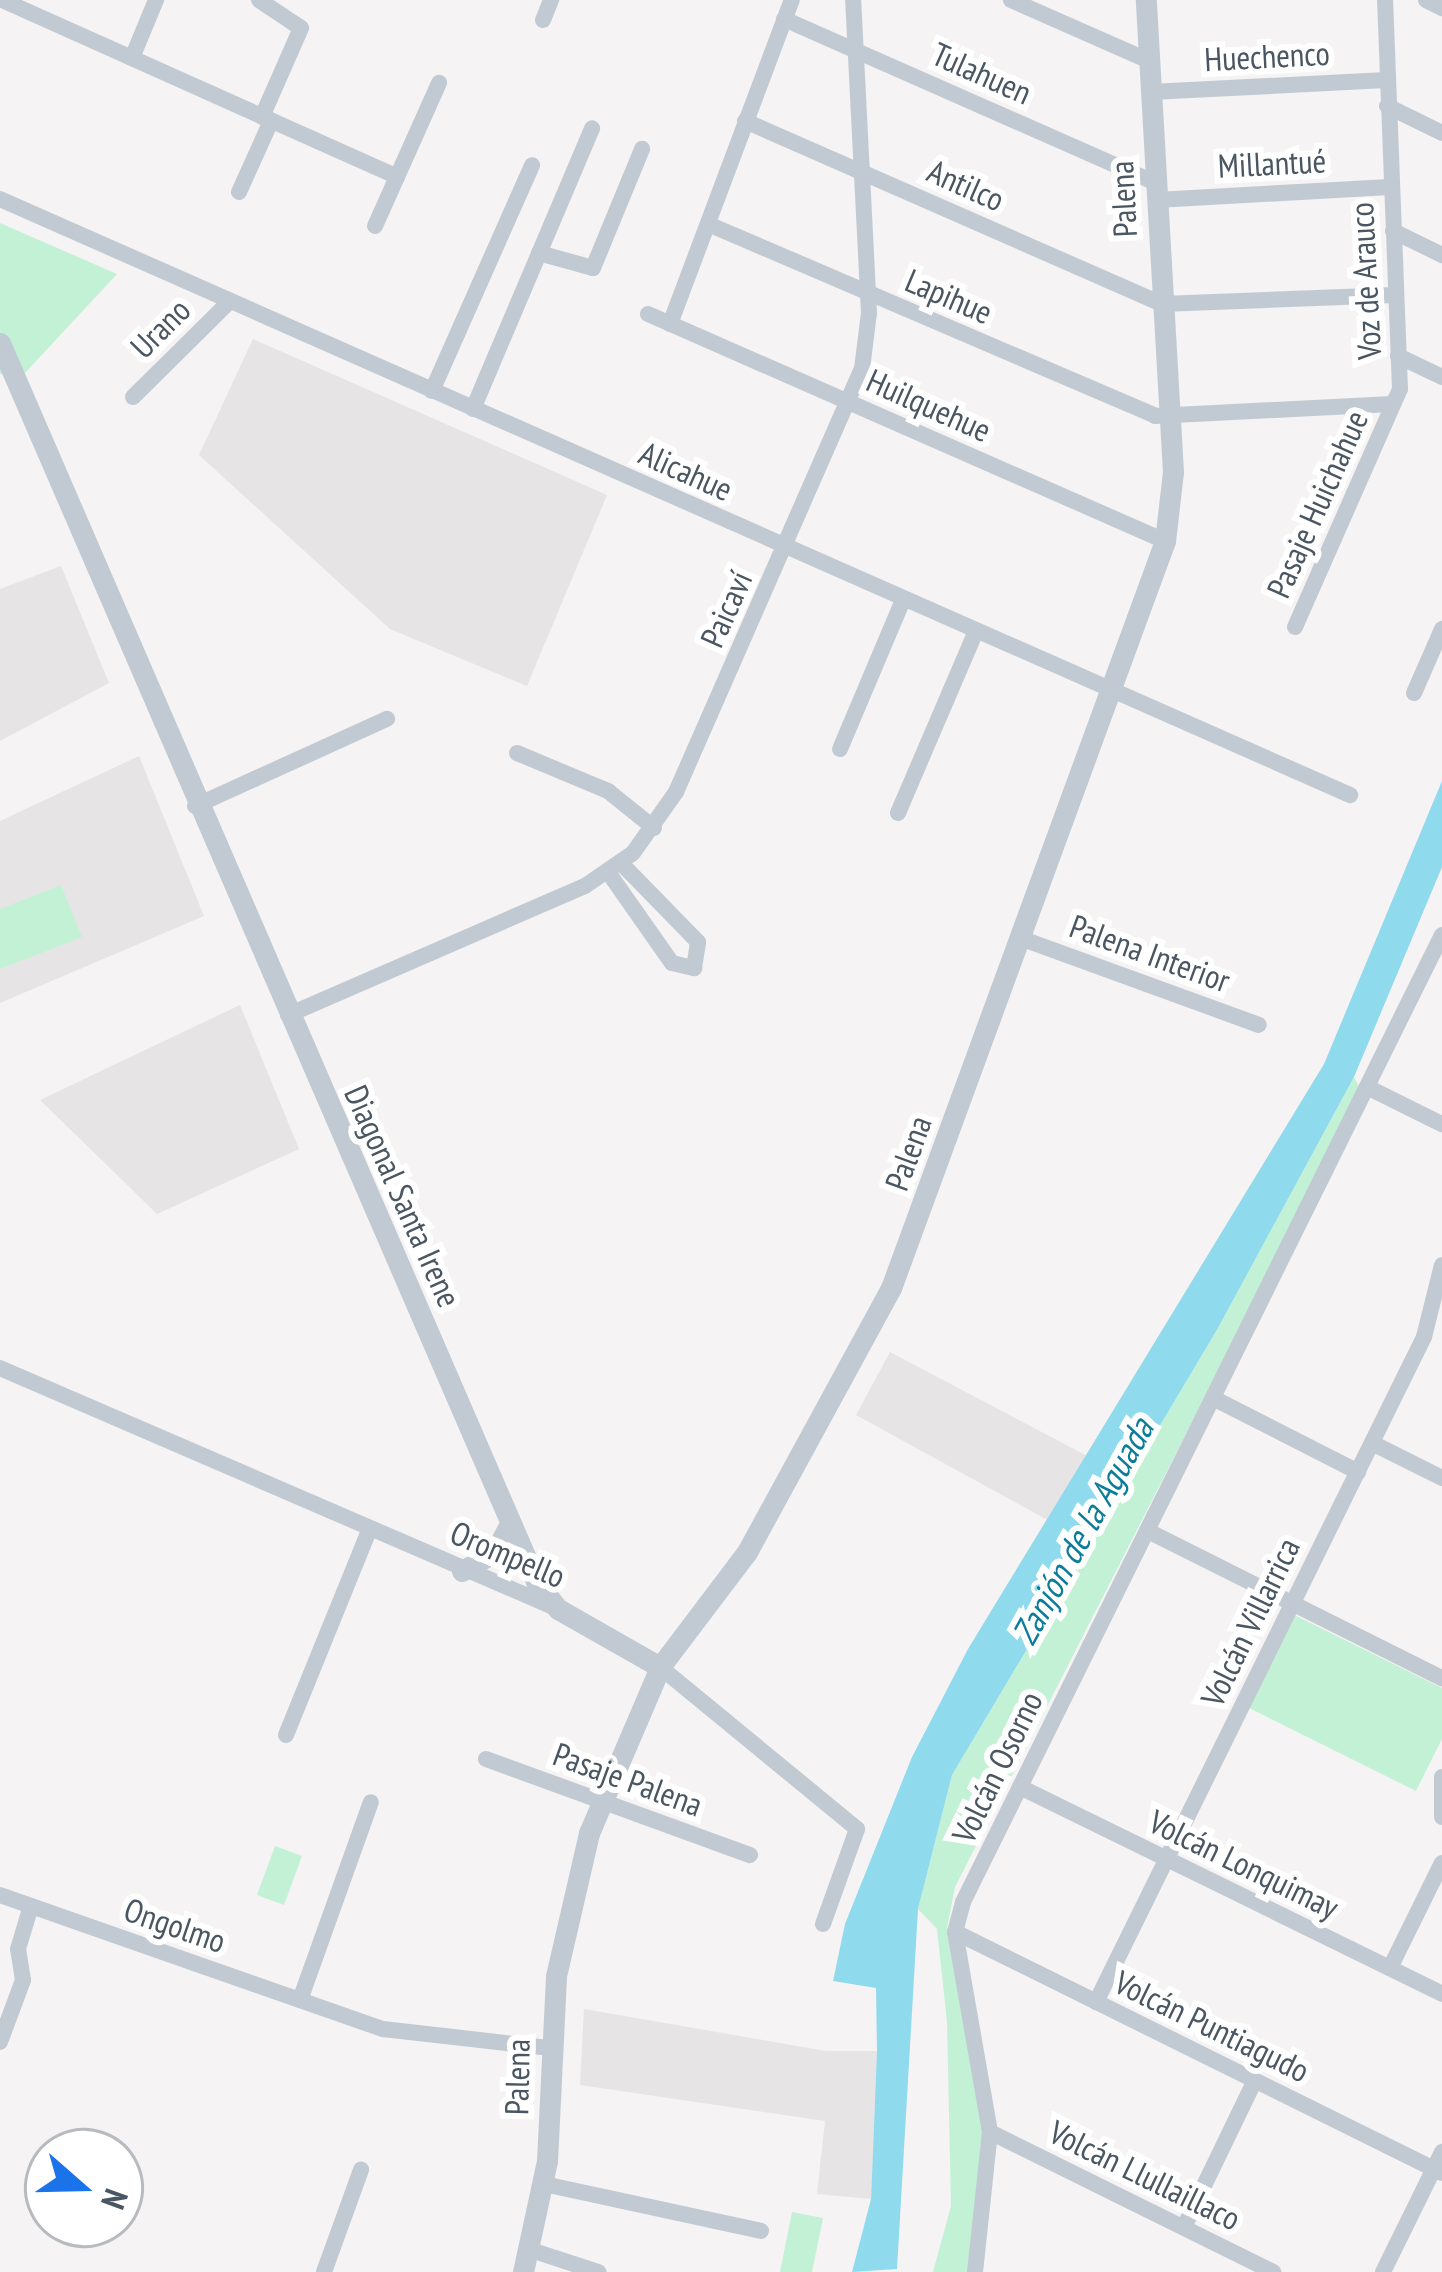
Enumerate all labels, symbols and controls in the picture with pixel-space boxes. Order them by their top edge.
street label: Huechenco [1203,33,1331,79]
street label: Tulahuen [926,34,1038,112]
street label: Millantué [1217,140,1327,186]
street label: Antilco [922,151,1010,219]
street label: Palena [1101,160,1145,238]
street label: Voz de Arauco [1341,201,1389,361]
street label: Lapihue [900,260,998,332]
street label: Urano [122,290,198,366]
street label: Huilquehue [861,360,997,450]
street label: Pasaje Huichahue [1258,404,1376,604]
street label: Alicahue [633,433,739,509]
street label: Paicaví [692,565,760,653]
street label: Palena Interior [1065,906,1235,1000]
street label: Diagonal Santa Irene [336,1079,470,1313]
street label: Palena [876,1110,940,1196]
water label: Zanjón de la Aguada [1002,1410,1162,1652]
street label: Orompello [445,1512,571,1596]
street label: Volcán Villarrica [1192,1531,1308,1713]
street label: Volcán Osorno [943,1685,1051,1849]
street label: Pasaje Palena [548,1734,708,1824]
street label: Volcán Lonquimay [1143,1801,1345,1927]
street label: Ongolmo [119,1889,231,1961]
street label: Volcán Puntiagudo [1108,1962,1316,2090]
street label: Palena [497,2039,537,2115]
street label: Volcán Llullaillaco [1043,2112,1247,2238]
north arrow [24,2128,144,2248]
text: N [92,2184,139,2215]

